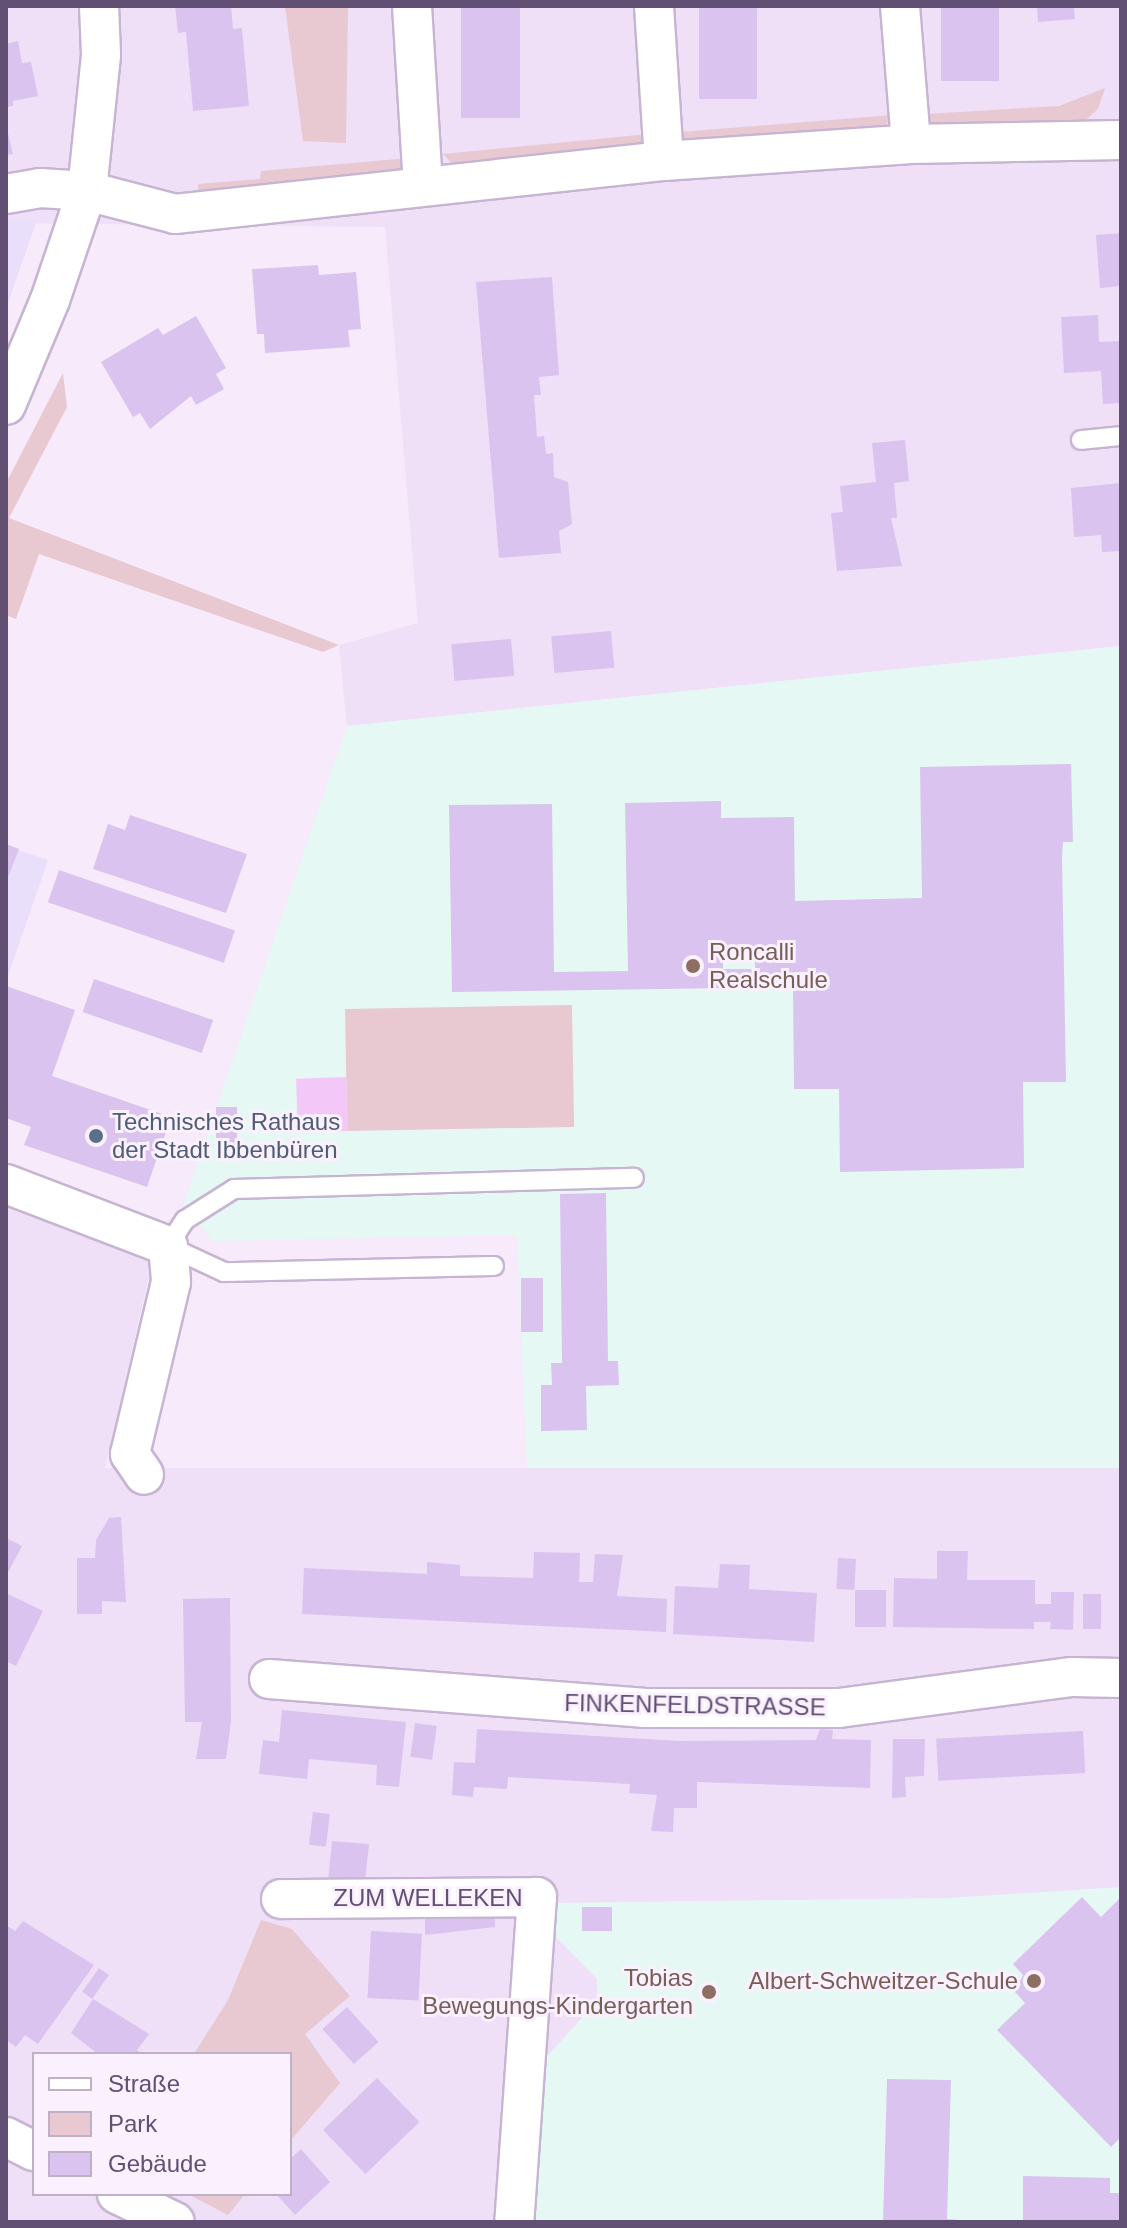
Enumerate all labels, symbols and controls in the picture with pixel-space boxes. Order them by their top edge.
place label: Roncalli Realschule [709,938,828,994]
marker: Roncalli Realschule [684,957,702,975]
place label: Technisches Rathaus der Stadt Ibbenbüren [112,1108,340,1164]
marker: Technisches Rathaus der Stadt Ibbenbüren [87,1127,105,1145]
street label: FINKENFELDSTRASSE [564,1688,826,1722]
street label: ZUM WELLEKEN [333,1884,523,1912]
place label: Tobias Bewegungs-Kindergarten [422,1964,693,2020]
place label: Albert-Schweitzer-Schule [749,1967,1018,1995]
marker: Albert-Schweitzer-Schule [1025,1972,1043,1990]
marker: Tobias Bewegungs-Kindergarten [700,1983,718,2001]
legend [32,2052,292,2196]
text: Straße [108,2070,180,2097]
text: Park [108,2110,157,2137]
text: Gebäude [108,2150,207,2177]

